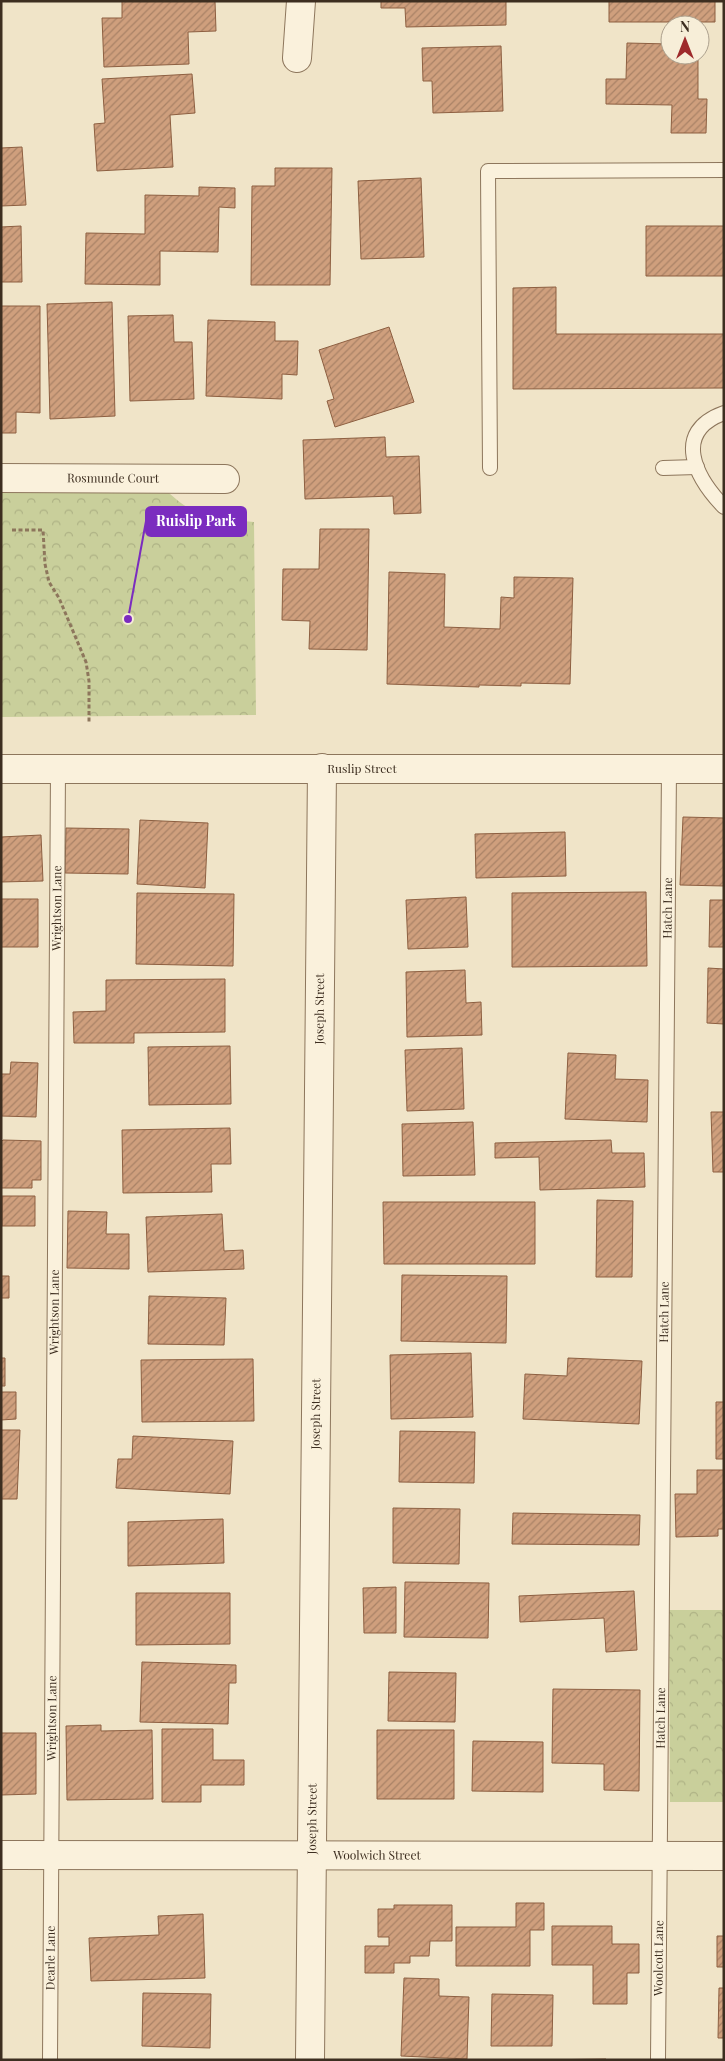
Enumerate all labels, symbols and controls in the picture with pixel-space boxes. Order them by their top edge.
north arrow [660,15,710,65]
text: N [680,17,690,36]
street label: Rosmunde Court [67,469,160,486]
callout: Ruislip Park [146,507,246,536]
text: Ruislip Park [156,511,237,530]
street label: Ruslip Street [327,760,397,776]
street label: Wrightson Lane [48,865,64,952]
street label: Hatch Lane [659,877,675,939]
street label: Joseph Street [310,973,327,1046]
street label: Wrightson Lane [45,1269,62,1356]
street label: Hatch Lane [655,1281,672,1343]
street label: Joseph Street [307,1378,323,1451]
street label: Wrightson Lane [43,1675,59,1762]
street label: Hatch Lane [652,1687,668,1749]
street label: Joseph Street [303,1783,320,1856]
street label: Woolwich Street [332,1846,421,1863]
street label: Woolcott Lane [650,1920,666,1997]
street label: Dearle Lane [41,1926,58,1990]

